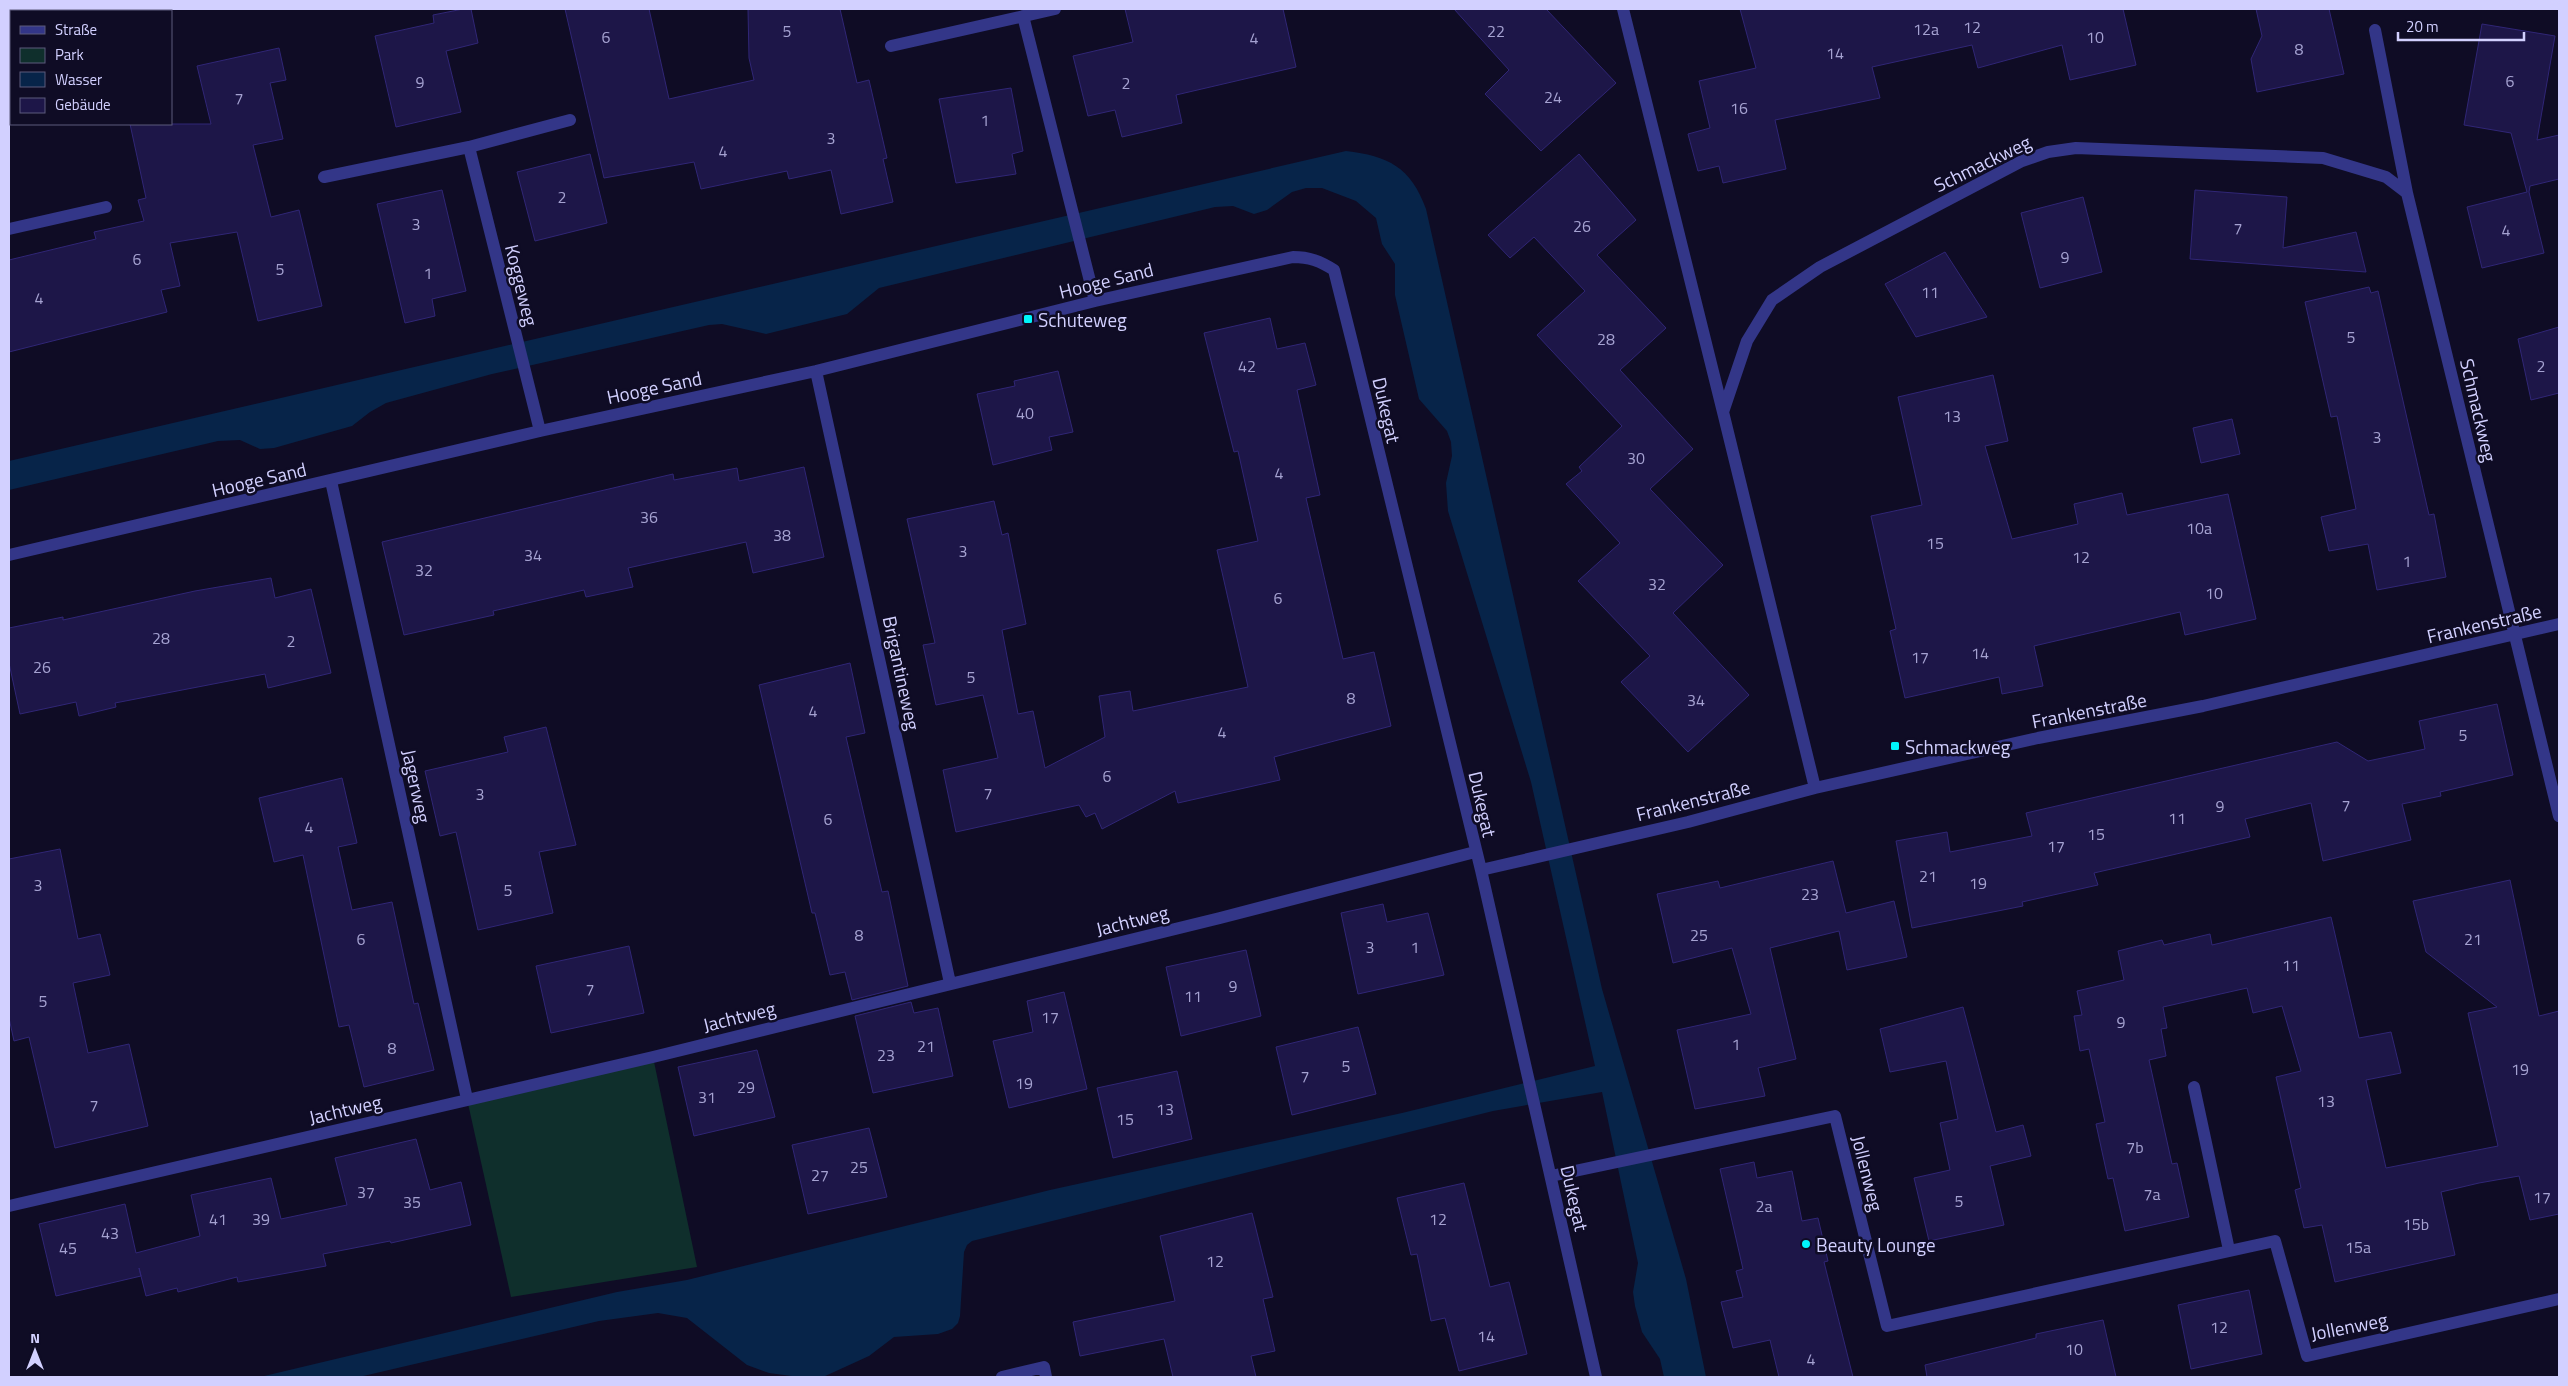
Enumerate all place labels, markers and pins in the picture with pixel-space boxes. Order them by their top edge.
place label: Schuteweg [1038,305,1127,334]
marker: Schuteweg [1022,313,1034,325]
place label: Schmackweg [1905,732,2011,761]
marker: Schmackweg [1889,740,1901,752]
place label: Beauty Lounge [1816,1230,1936,1259]
marker: Beauty Lounge [1800,1238,1812,1250]

